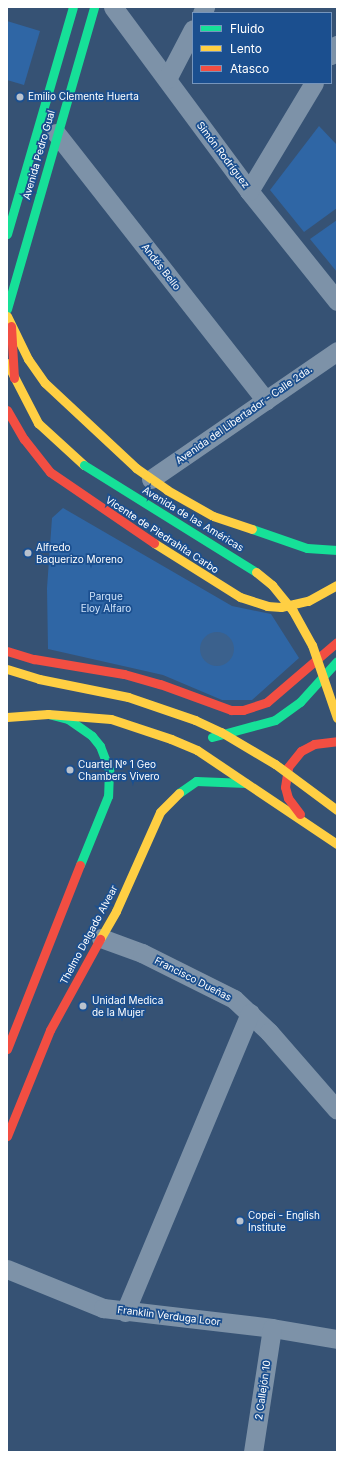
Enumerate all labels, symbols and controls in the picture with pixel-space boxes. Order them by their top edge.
legend [192,12,332,84]
text: Fluido [230,21,265,36]
text: Lento [230,41,262,56]
text: Atasco [230,61,269,76]
place label: Emilio Clemente Huerta [28,91,139,103]
marker: Emilio Clemente Huerta [15,92,25,102]
street label: Avenida Pedro Gual [20,109,58,201]
street label: Simón Rodríguez [194,119,252,191]
street label: Andés Bello [139,241,183,293]
street label: Avenida del Libertador - Calle 2da. [174,363,314,467]
street label: Avenida de las Américas [140,484,246,554]
street label: Vicente de Piedrahíta Carbo [103,494,221,576]
place label: Alfredo Baquerizo Moreno [36,541,123,564]
marker: Alfredo Baquerizo Moreno [23,548,33,558]
park label: Parque Eloy Alfaro [81,590,131,614]
place label: Cuartel Nº 1 Geo Chambers Vivero [78,758,160,782]
marker: Cuartel Nº 1 Geo Chambers Vivero [65,765,75,775]
street label: Thelmo Delgado Alvear [58,883,120,987]
street label: Francisco Dueñas [153,954,233,1004]
place label: Unidad Medica de la Mujer [92,994,163,1018]
marker: Unidad Medica de la Mujer [77,1000,89,1012]
place label: Copei - English Institute [248,1209,320,1232]
marker: Copei - English Institute [235,1216,245,1226]
street label: Franklin Verduga Loor [117,1304,221,1328]
street label: 2 Callejón 10 [253,1359,273,1421]

